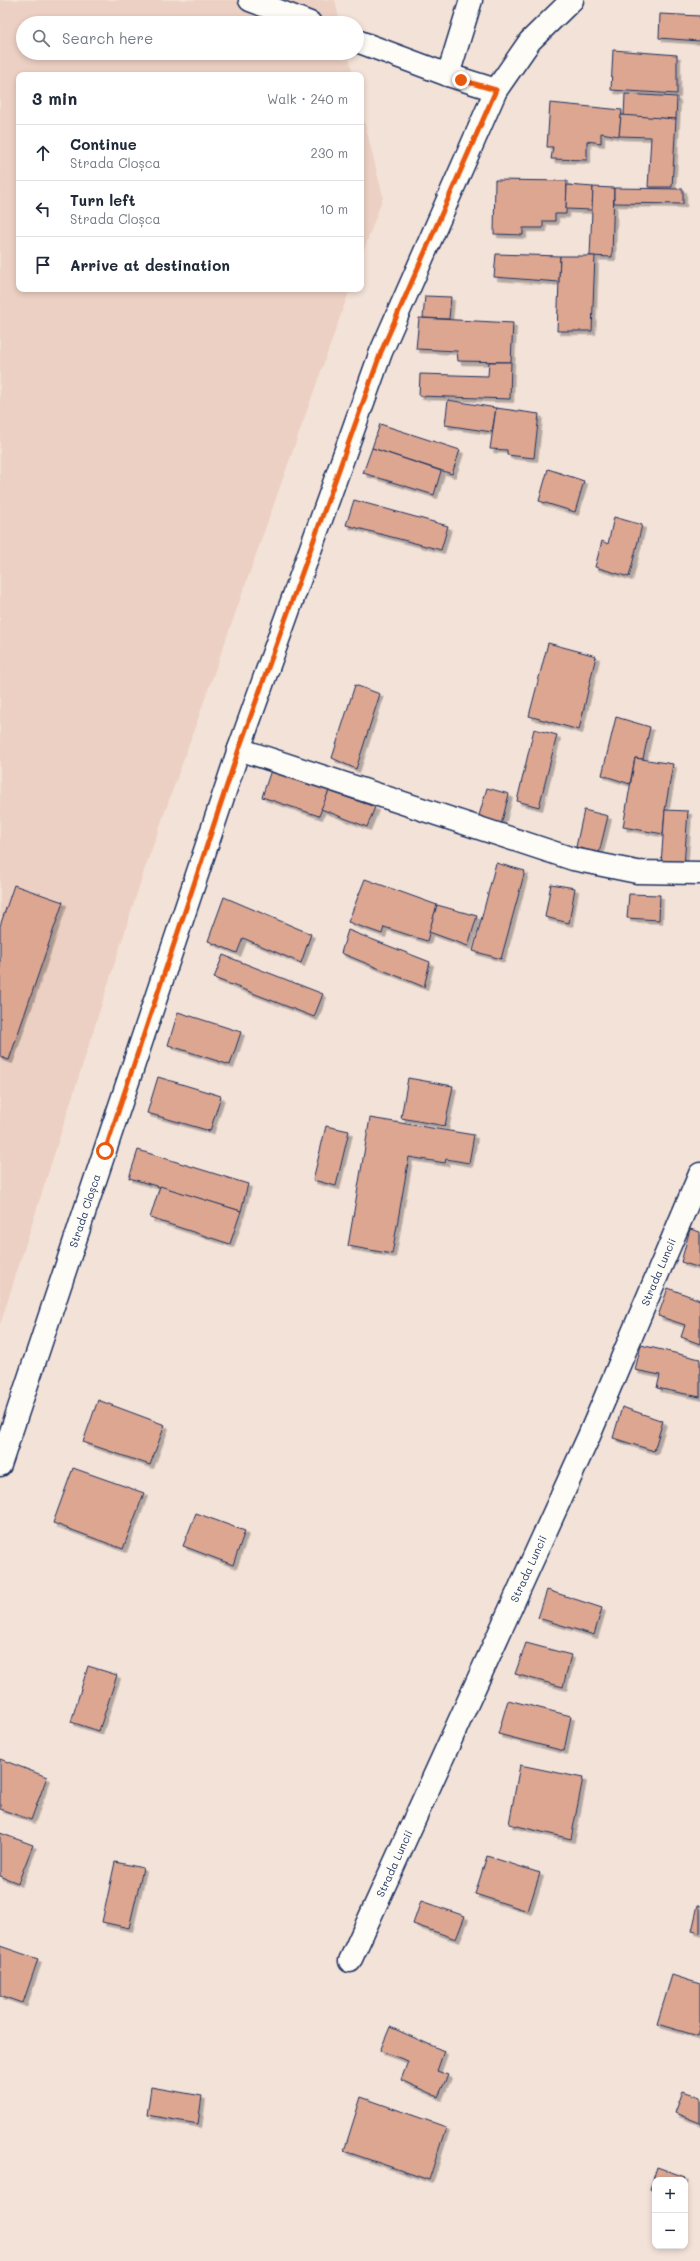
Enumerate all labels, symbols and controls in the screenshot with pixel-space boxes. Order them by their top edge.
search box [16,16,364,60]
icon: search [30,27,52,49]
text: Search here [62,28,153,48]
route end [452,71,470,89]
text: 3 min [32,87,77,109]
text: Walk · 240 m [267,90,348,107]
text: Continue [70,134,137,154]
icon: ahead [32,142,54,164]
text: 230 m [311,144,348,161]
text: Strada Cloșca [70,154,160,171]
text: Turn left [70,190,135,210]
icon: left [32,198,54,220]
text: 10 m [320,200,348,217]
text: Strada Cloșca [70,210,160,227]
icon: arrive [32,254,54,276]
text: Arrive at destination [70,255,230,275]
route start [96,1142,114,1160]
street label: Strada Cloșca [65,1172,104,1249]
street label: Strada Luncii [637,1236,679,1308]
street label: Strada Luncii [506,1533,550,1604]
street label: Strada Luncii [372,1828,416,1899]
map controls [652,2177,688,2249]
button: + [652,2177,688,2213]
button: − [652,2213,688,2249]

